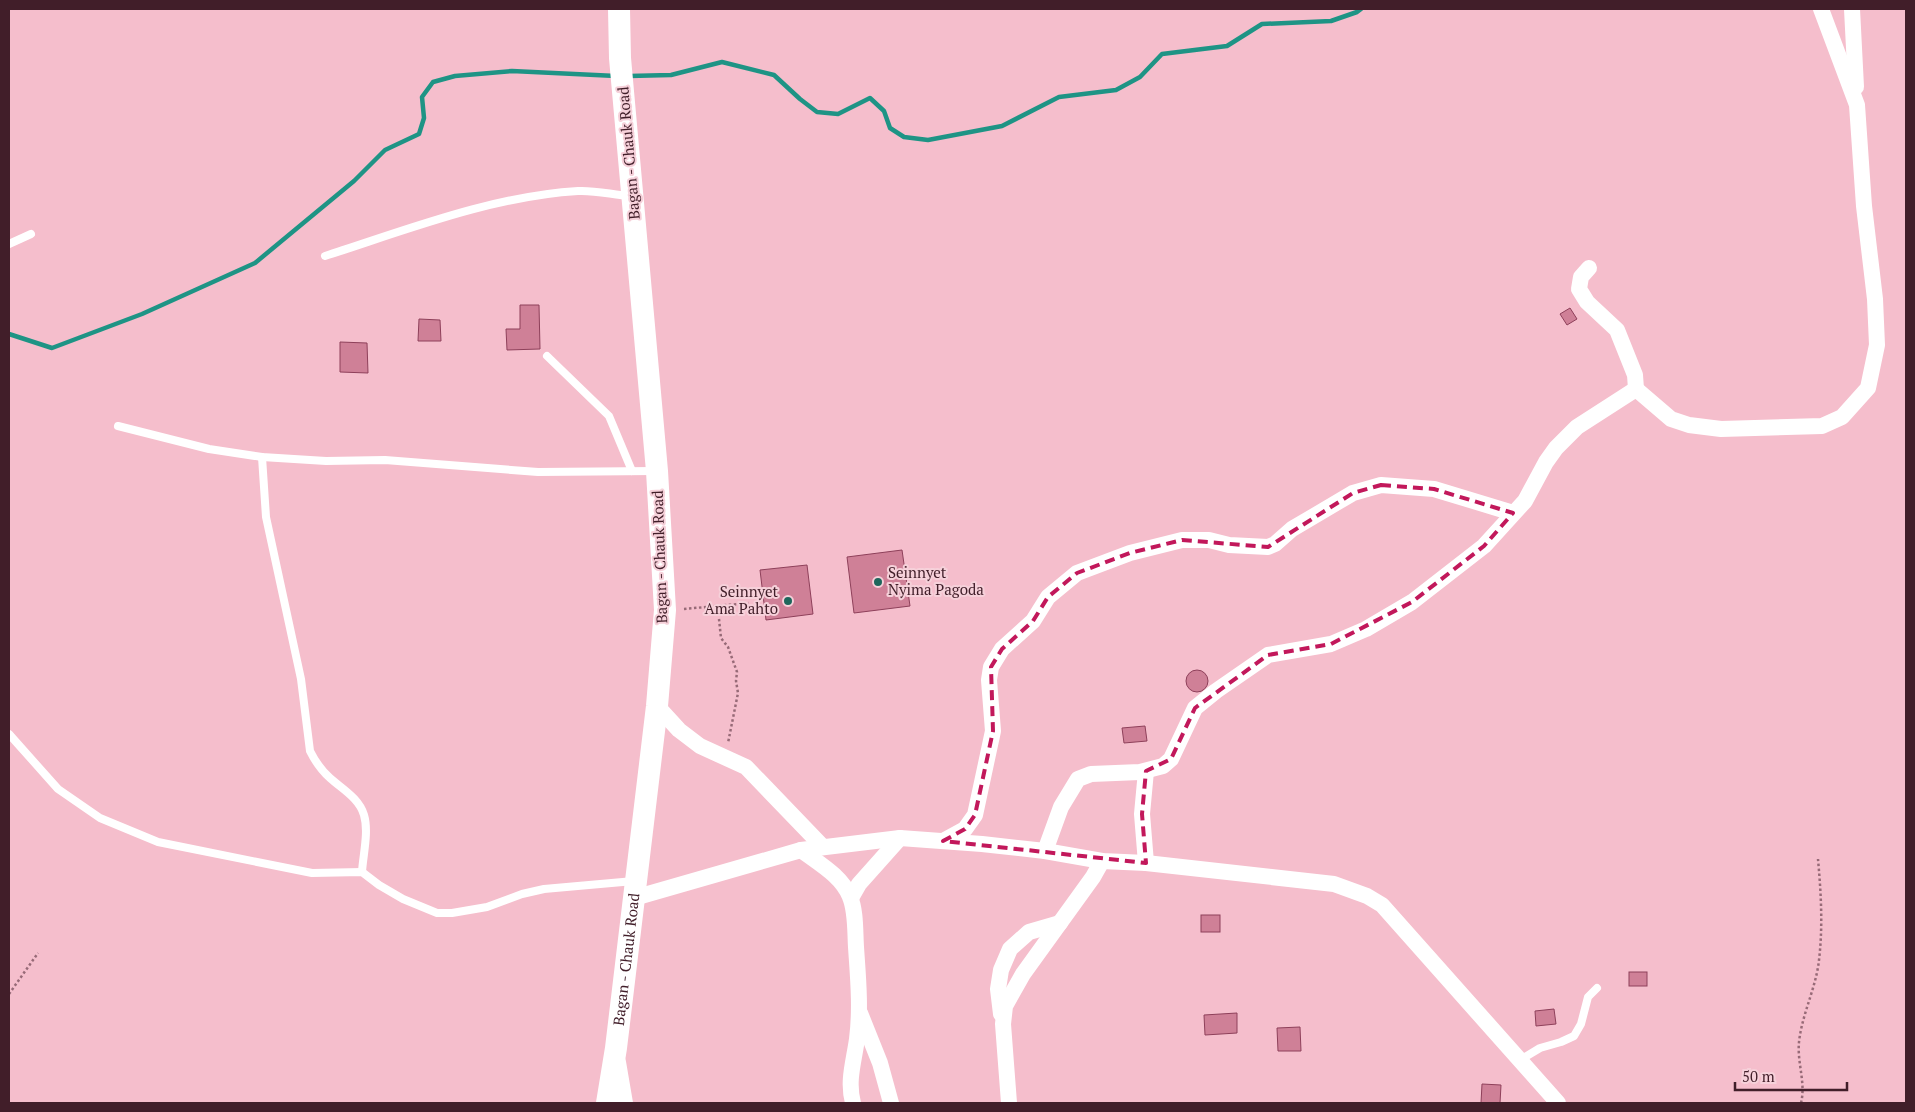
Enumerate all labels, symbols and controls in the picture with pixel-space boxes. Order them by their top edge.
street label: Bagan - Chauk Road [612,86,644,220]
street label: Bagan - Chauk Road [647,490,671,624]
place label: Seinnyet Nyima Pagoda [888,562,984,599]
marker: Seinnyet Nyima Pagoda [872,576,884,588]
place label: Seinnyet Ama Pahto [704,581,778,618]
marker: Seinnyet Ama Pahto [782,595,794,607]
street label: Bagan - Chauk Road [608,892,643,1027]
scale bar [1735,1060,1848,1092]
text: 50 m [1742,1066,1775,1086]

